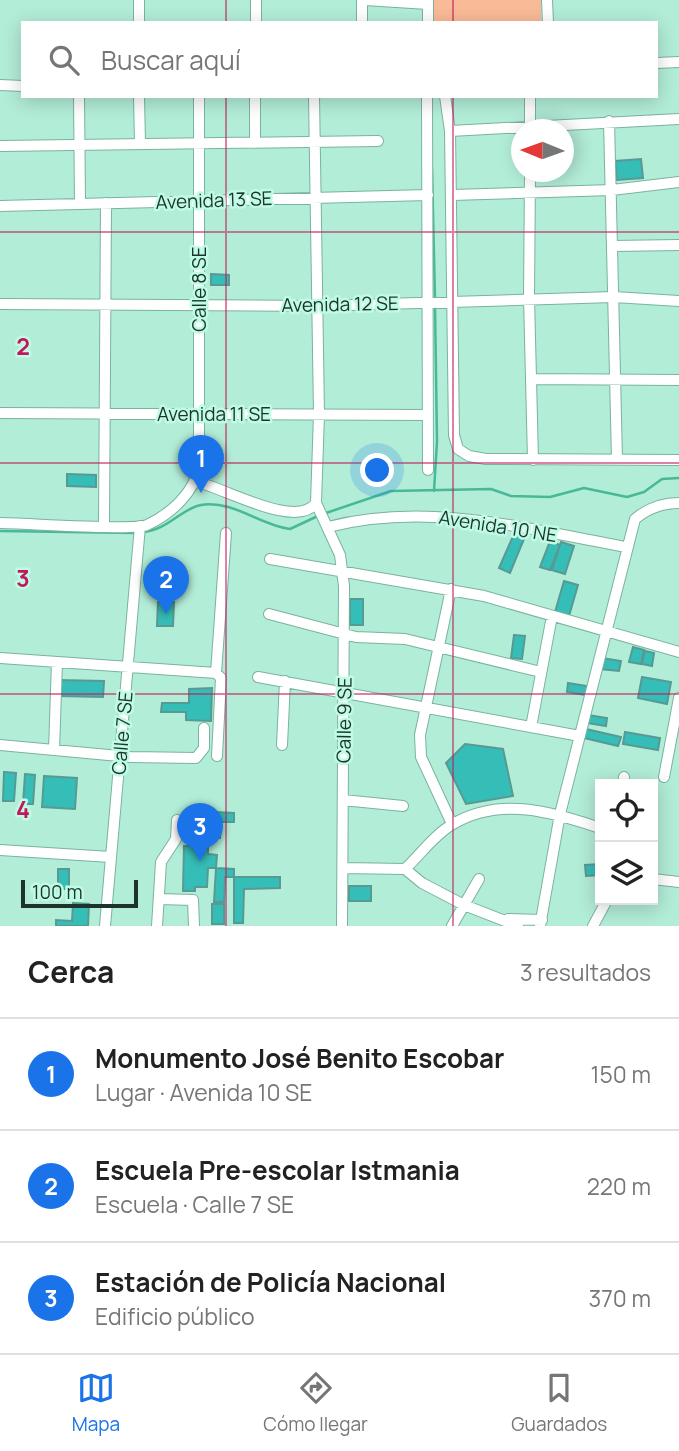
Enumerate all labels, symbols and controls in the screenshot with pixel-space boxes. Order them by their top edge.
search box [21,21,658,98]
icon: search [45,41,83,79]
text: Buscar aquí [101,42,241,78]
north arrow [511,119,574,182]
street label: Avenida 13 SE [155,185,273,215]
street label: Calle 8 SE [186,246,212,332]
street label: Avenida 12 SE [281,290,399,318]
text: 2 [16,330,30,362]
street label: Avenida 11 SE [157,401,271,427]
pin: 1 [178,435,224,493]
your location [360,453,394,487]
street label: Avenida 10 NE [437,504,559,548]
pin: 2 [143,556,189,614]
text: 3 [16,562,30,594]
street label: Calle 9 SE [330,677,358,763]
street label: Calle 7 SE [105,690,139,776]
map controls [595,779,658,905]
button: locate [595,779,658,842]
text: 4 [16,793,30,825]
pin: 3 [177,803,223,861]
button: layers [595,842,658,905]
scale bar [21,877,138,909]
text: 100 m [32,879,83,905]
text: Cerca [28,951,114,992]
text: 3 resultados [520,956,651,988]
text: Monumento José Benito Escobar [95,1040,504,1076]
text: 1 [46,1058,56,1090]
text: 150 m [591,1058,651,1090]
text: Lugar · Avenida 10 SE [95,1076,312,1108]
text: Escuela Pre-escolar Istmania [95,1152,460,1188]
text: 2 [44,1170,58,1202]
text: 220 m [587,1170,651,1202]
text: Escuela · Calle 7 SE [95,1188,294,1220]
text: Estación de Policía Nacional [95,1264,446,1300]
text: 3 [44,1282,58,1314]
text: 370 m [589,1282,651,1314]
text: Edificio público [95,1300,255,1332]
tab: Mapa [72,1369,120,1437]
tab: Cómo llegar [263,1369,368,1437]
tab: Guardados [511,1369,607,1437]

